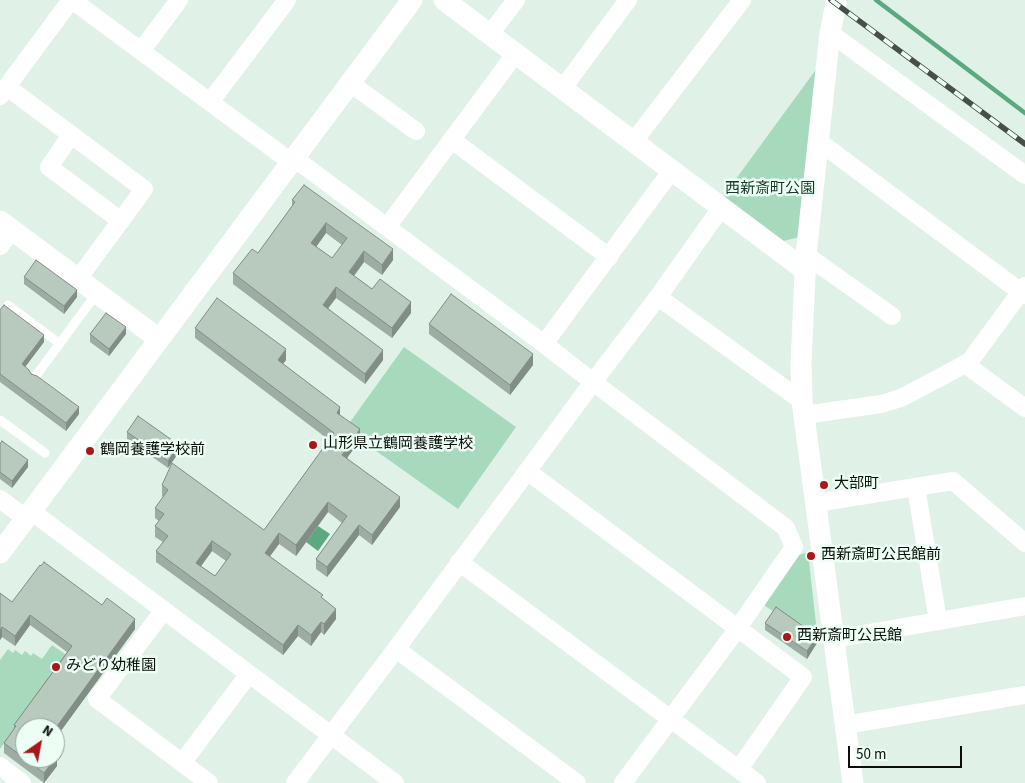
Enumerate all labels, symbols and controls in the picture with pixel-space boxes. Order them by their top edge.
park label: 西新斎町公園 [725,181,815,199]
place label: 山形県立鶴岡養護学校 [323,436,473,454]
marker: 山形県立鶴岡養護学校 [307,439,319,451]
place label: 鶴岡養護学校前 [100,442,205,460]
marker: 鶴岡養護学校前 [84,445,96,457]
place label: 大部町 [834,476,879,494]
marker: 大部町 [818,479,830,491]
place label: 西新斎町公民館前 [821,547,941,565]
marker: 西新斎町公民館前 [805,550,817,562]
place label: 西新斎町公民館 [797,628,902,646]
marker: 西新斎町公民館 [781,631,793,643]
place label: みどり幼稚園 [66,658,156,676]
marker: みどり幼稚園 [50,661,62,673]
north arrow [15,718,65,768]
text: N [38,720,57,742]
scale bar [850,736,964,768]
text: 50 m [856,744,886,765]

